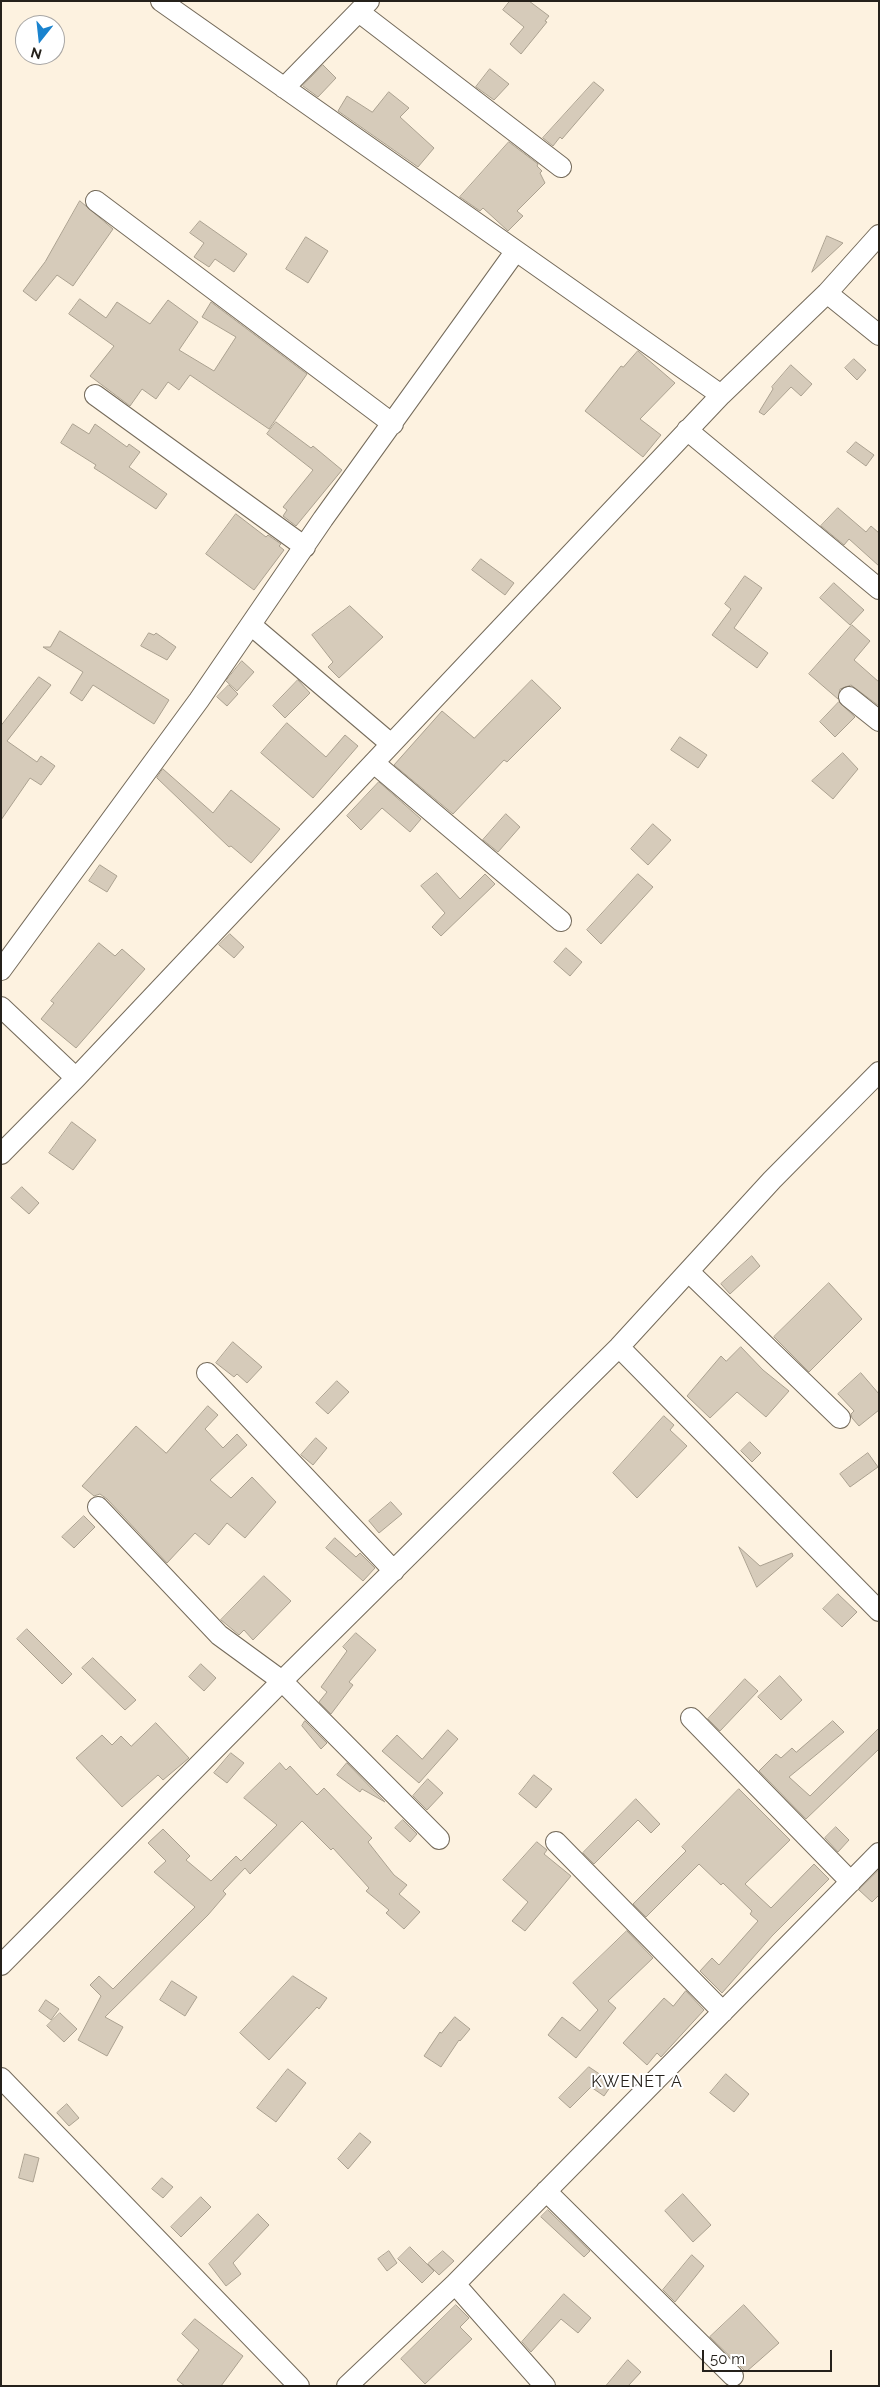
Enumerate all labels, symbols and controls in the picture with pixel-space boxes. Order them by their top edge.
north arrow [15,15,65,65]
text: N [29,44,43,63]
district label: KWENET A [590,2072,684,2092]
scale bar [705,2340,835,2372]
text: 50 m [710,2350,745,2368]

